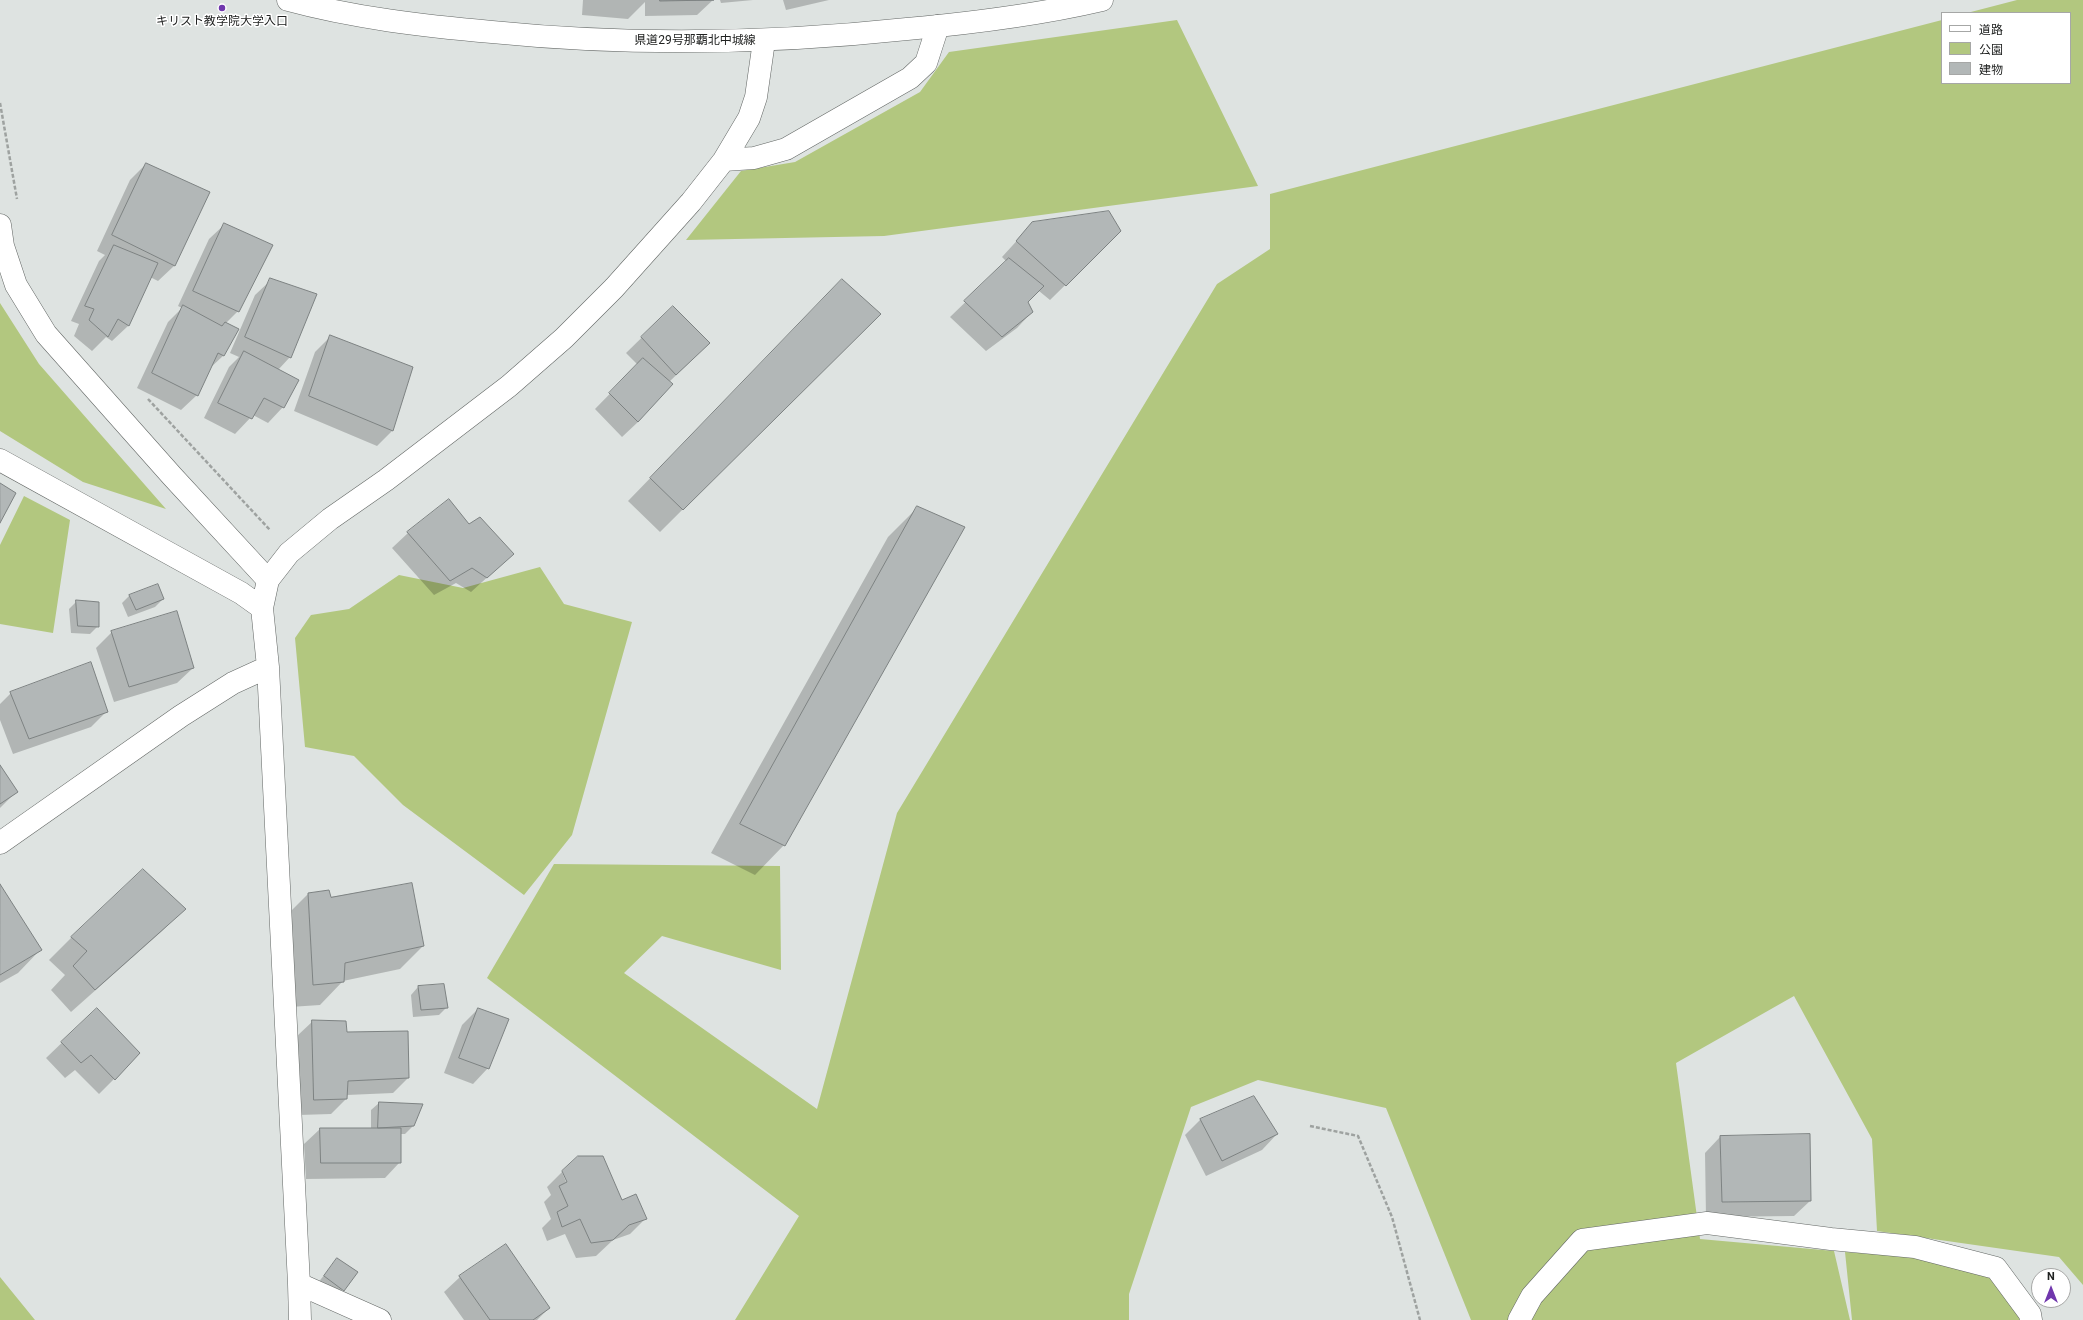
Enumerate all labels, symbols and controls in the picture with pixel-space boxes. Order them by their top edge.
marker: キリスト教学院大学入口 [217,3,227,13]
legend [1941,12,2071,84]
place label: キリスト教学院大学入口 [156,15,288,29]
text: 道路 [1979,23,2003,37]
street label: 県道29号那覇北中城線 [634,34,756,48]
text: 公園 [1979,43,2003,57]
text: 建物 [1979,63,2003,77]
north arrow [2031,1268,2071,1308]
text: N [2047,1270,2055,1283]

